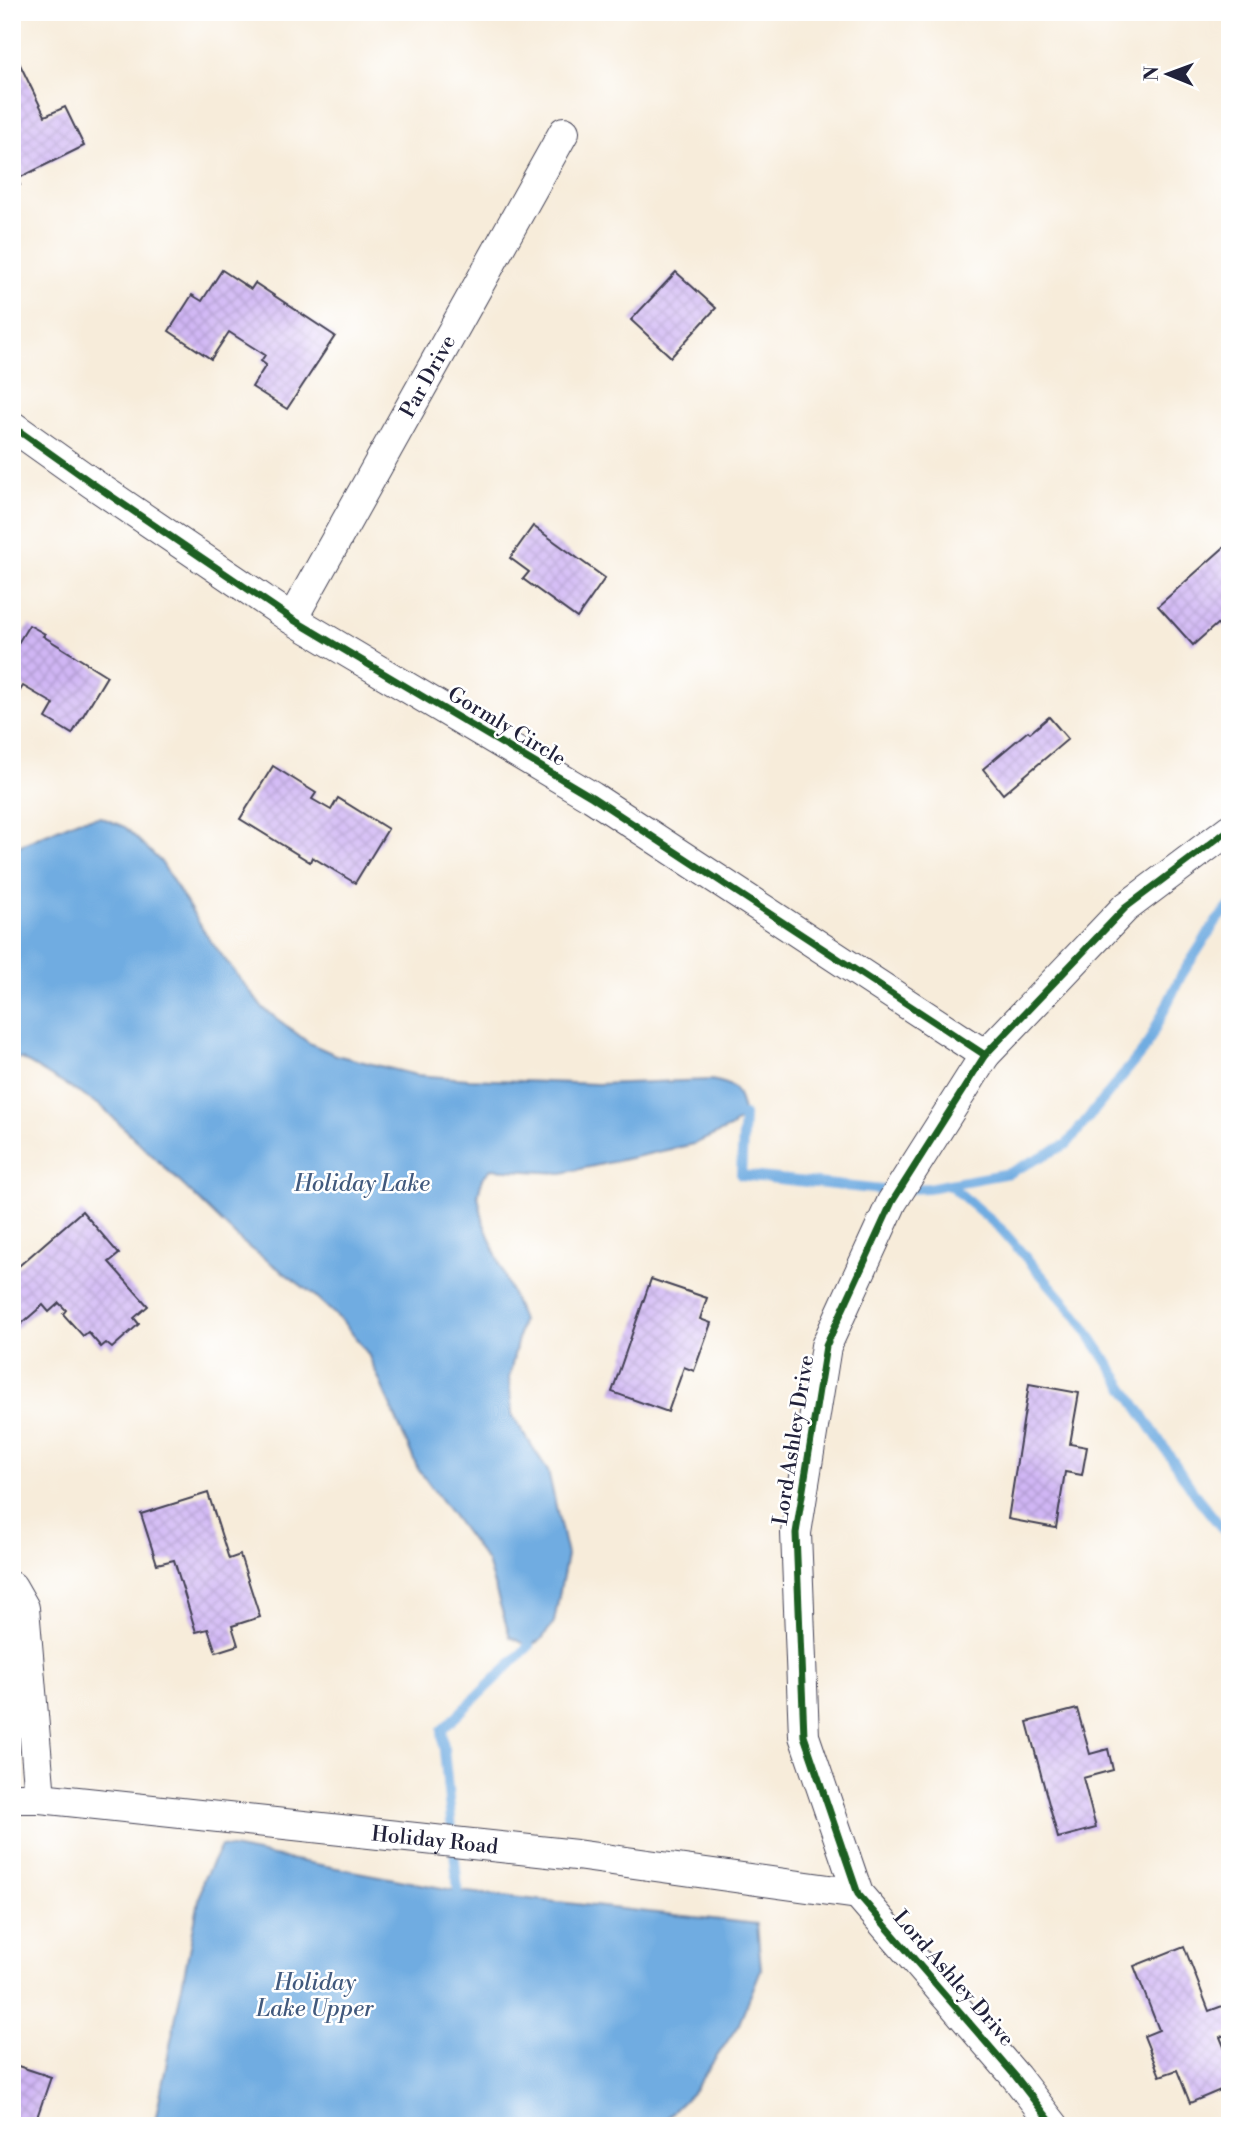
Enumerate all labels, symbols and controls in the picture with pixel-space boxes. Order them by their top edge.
north arrow [1134,38,1204,108]
text: N [1140,66,1164,81]
street label: Par Drive [395,331,462,423]
street label: Gormly Circle [443,681,570,772]
water label: Holiday Lake [293,1170,430,1198]
street label: Lord Ashley Drive [768,1353,820,1527]
street label: Holiday Road [370,1821,499,1861]
street label: Lord Ashley Drive [887,1905,1019,2052]
water label: Holiday Lake Upper [255,1969,375,2023]

